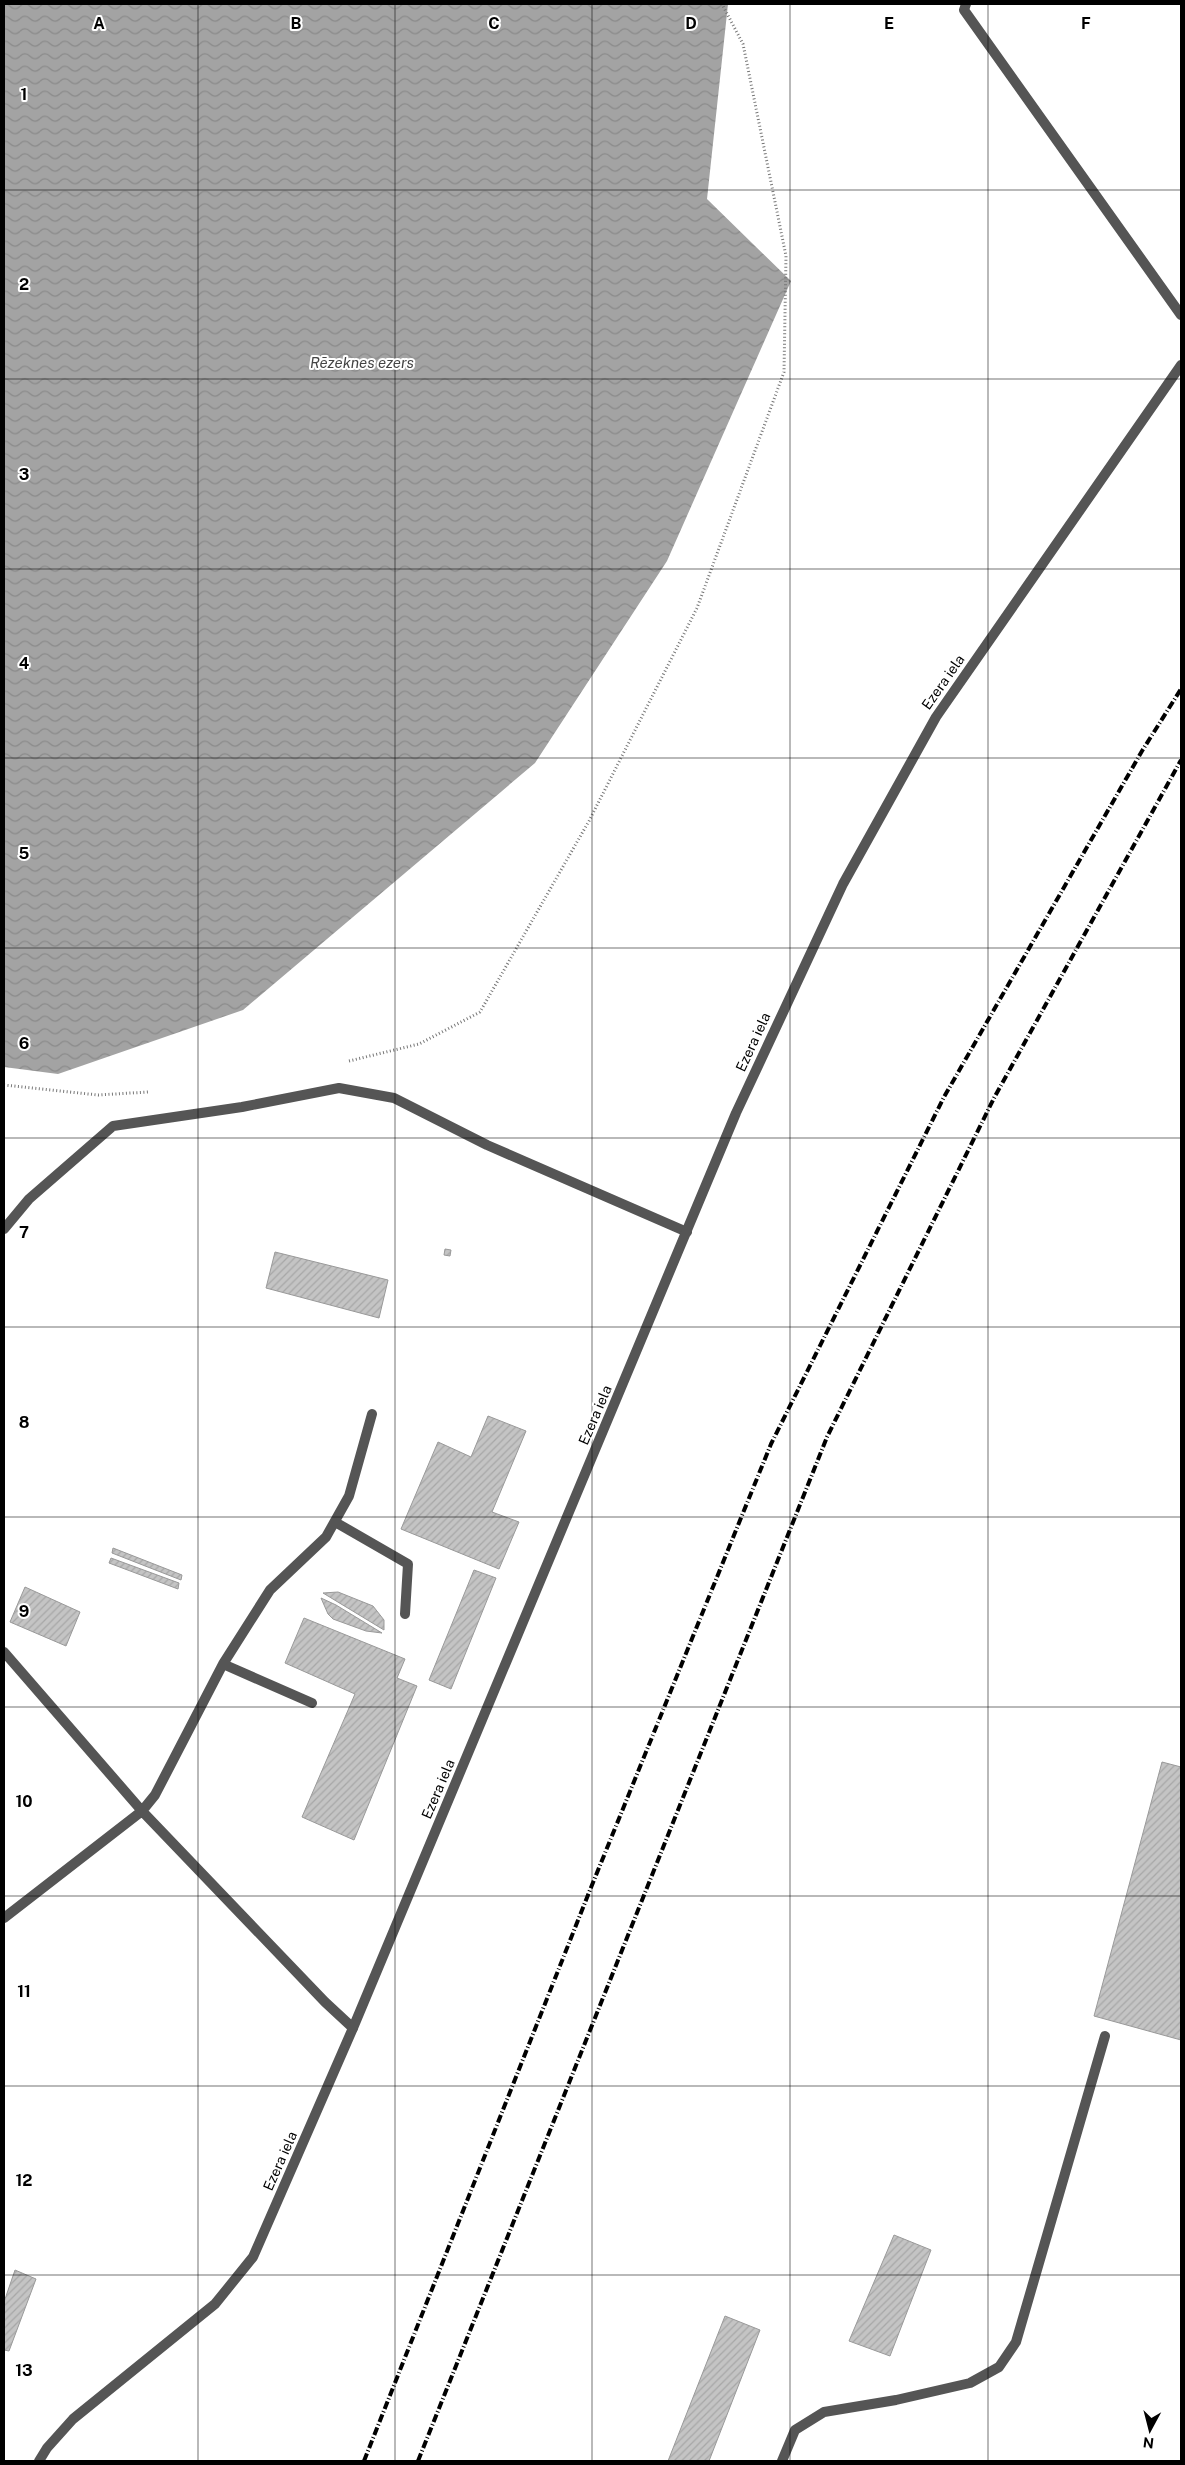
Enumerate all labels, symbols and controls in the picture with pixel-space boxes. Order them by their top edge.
text: A [93,14,105,33]
text: B [291,14,302,33]
text: C [488,14,500,33]
text: D [685,14,697,33]
text: E [884,14,894,33]
text: F [1081,14,1091,33]
text: 1 [21,85,27,104]
text: 2 [19,275,29,294]
water label: Rēzeknes ezers [310,354,414,371]
text: 3 [19,465,29,484]
street label: Ezera iela [918,652,968,712]
text: 4 [19,654,30,673]
text: 5 [19,844,30,863]
street label: Ezera iela [732,1010,774,1074]
text: 6 [19,1034,29,1053]
text: 7 [19,1223,29,1242]
street label: Ezera iela [575,1383,615,1447]
text: 8 [19,1413,30,1432]
text: 9 [19,1602,29,1621]
street label: Ezera iela [418,1757,458,1821]
text: 10 [15,1792,33,1811]
text: 11 [17,1982,31,2001]
street label: Ezera iela [260,2129,300,2193]
text: 12 [15,2171,33,2190]
text: 13 [15,2361,33,2380]
north arrow [1125,2405,1175,2455]
text: N [1142,2434,1155,2452]

